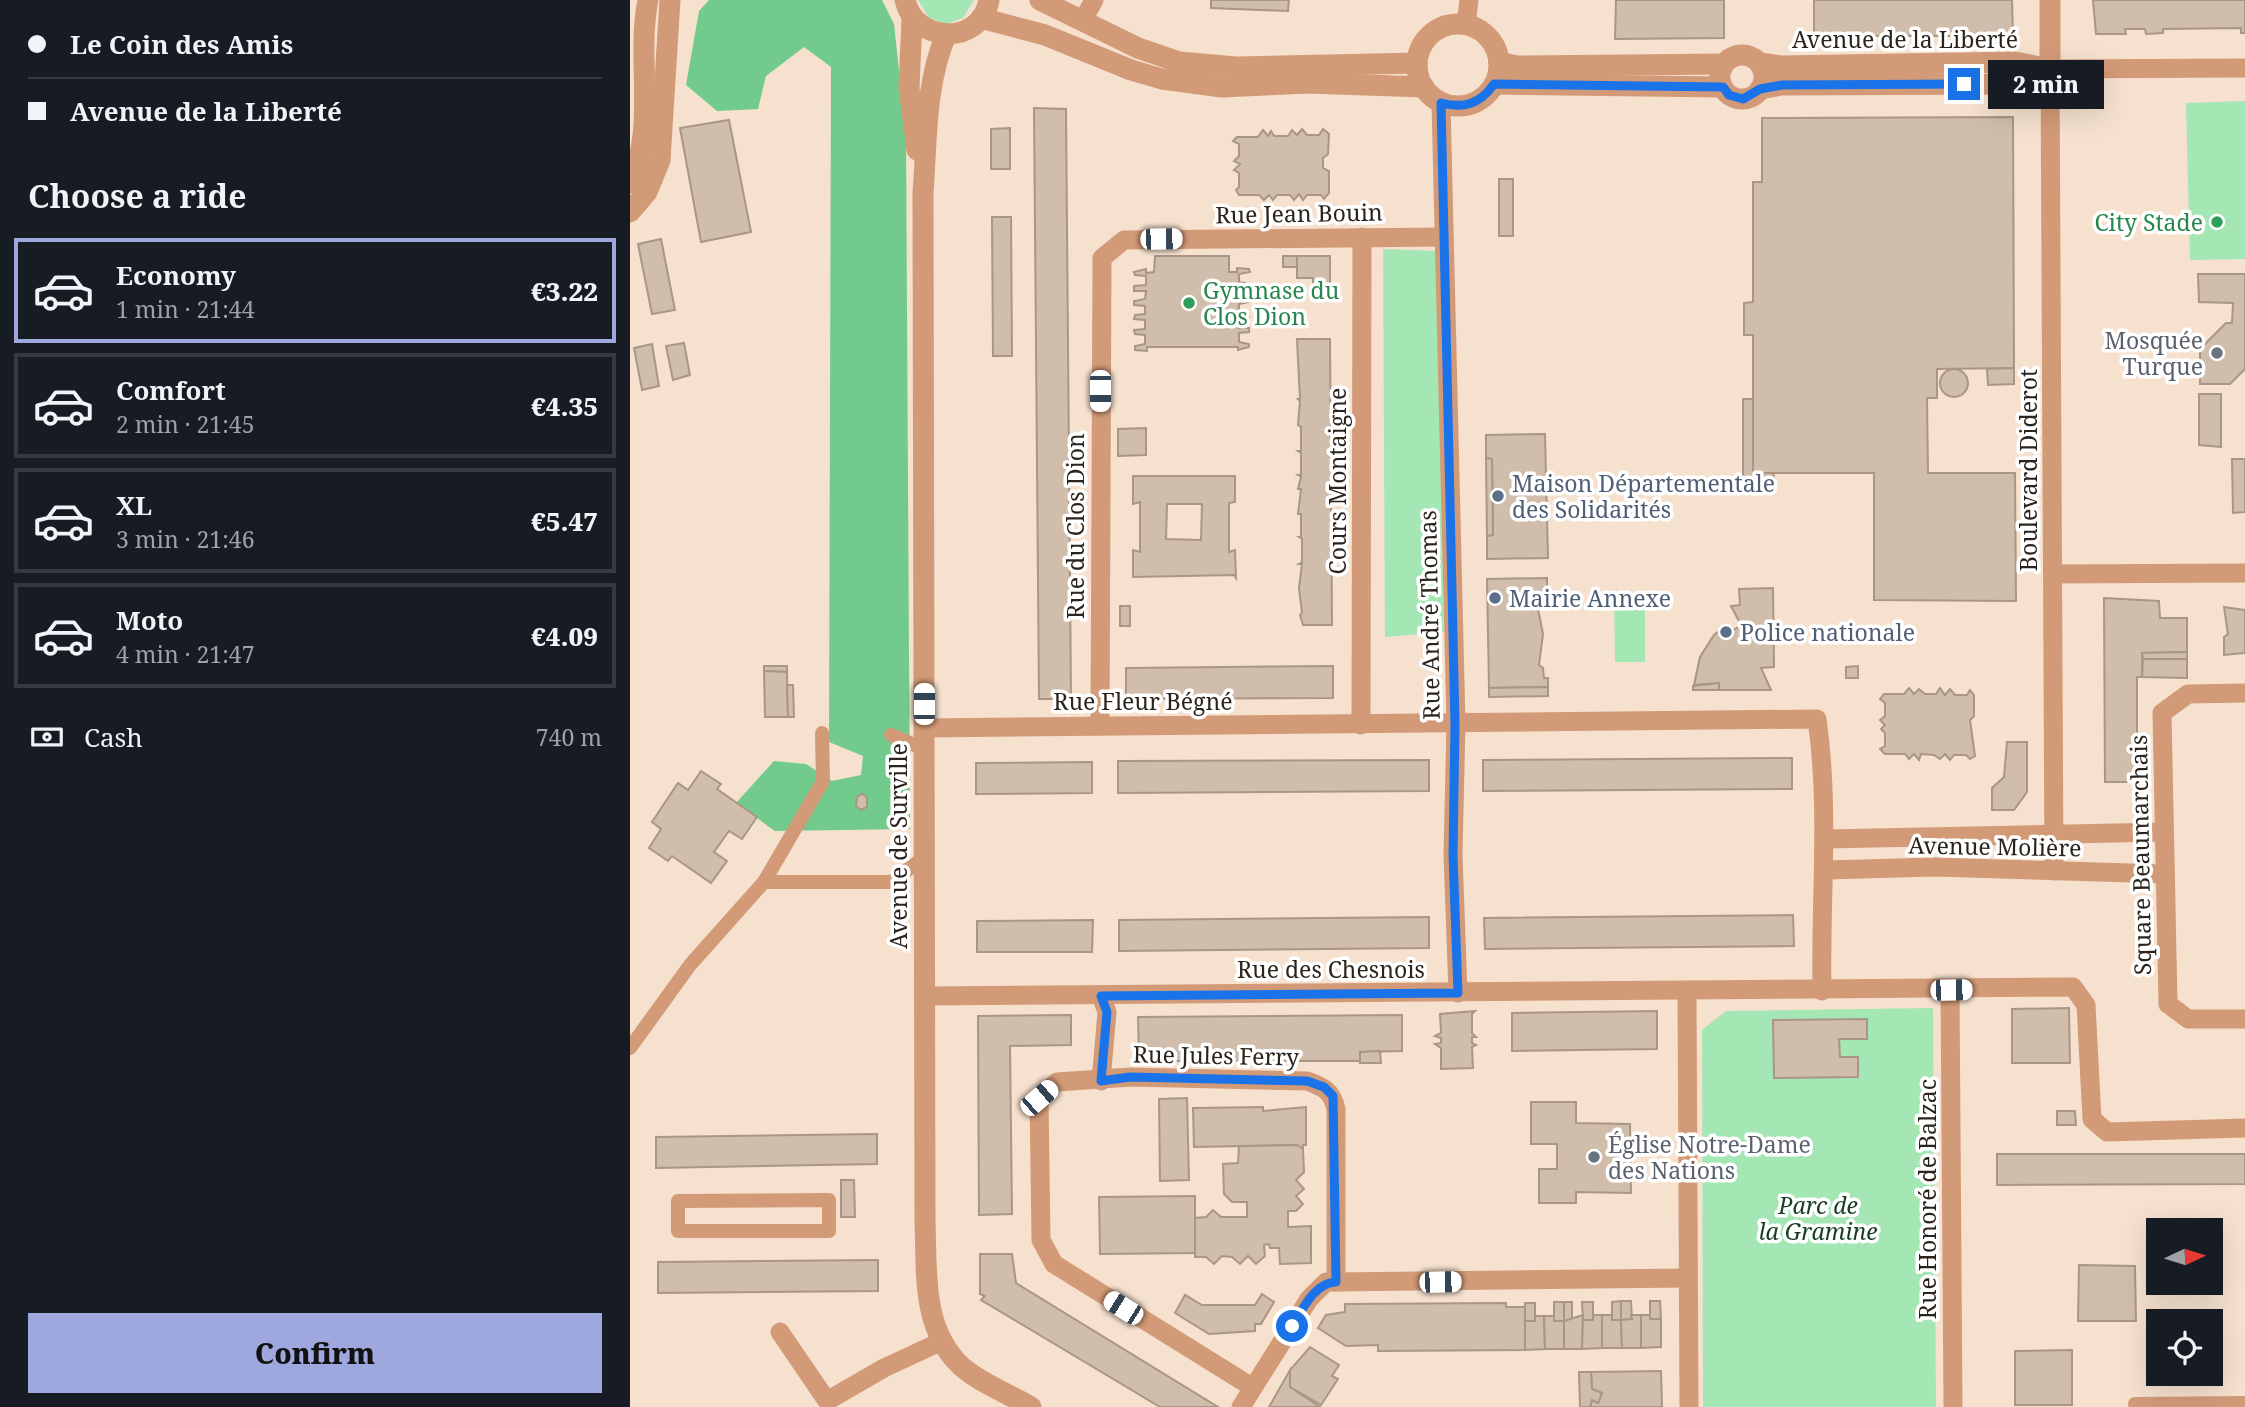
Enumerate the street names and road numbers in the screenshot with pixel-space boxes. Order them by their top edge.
street label: Avenue de la Liberté [1792,23,2018,55]
street label: Rue Jean Bouin [1215,196,1383,230]
street label: Boulevard Diderot [2012,369,2044,571]
street label: Cours Montaigne [1321,388,1353,574]
street label: Rue du Clos Dion [1059,433,1091,619]
street label: Rue André Thomas [1411,510,1447,720]
street label: Rue Fleur Bégné [1053,685,1233,717]
street label: Square Beaumarchais [2122,735,2158,975]
street label: Avenue de Surville [882,743,914,949]
street label: Avenue Molière [1908,828,2082,864]
street label: Rue des Chesnois [1237,953,1425,985]
street label: Rue Jules Ferry [1133,1038,1299,1072]
street label: Rue Honoré de Balzac [1911,1079,1943,1319]

